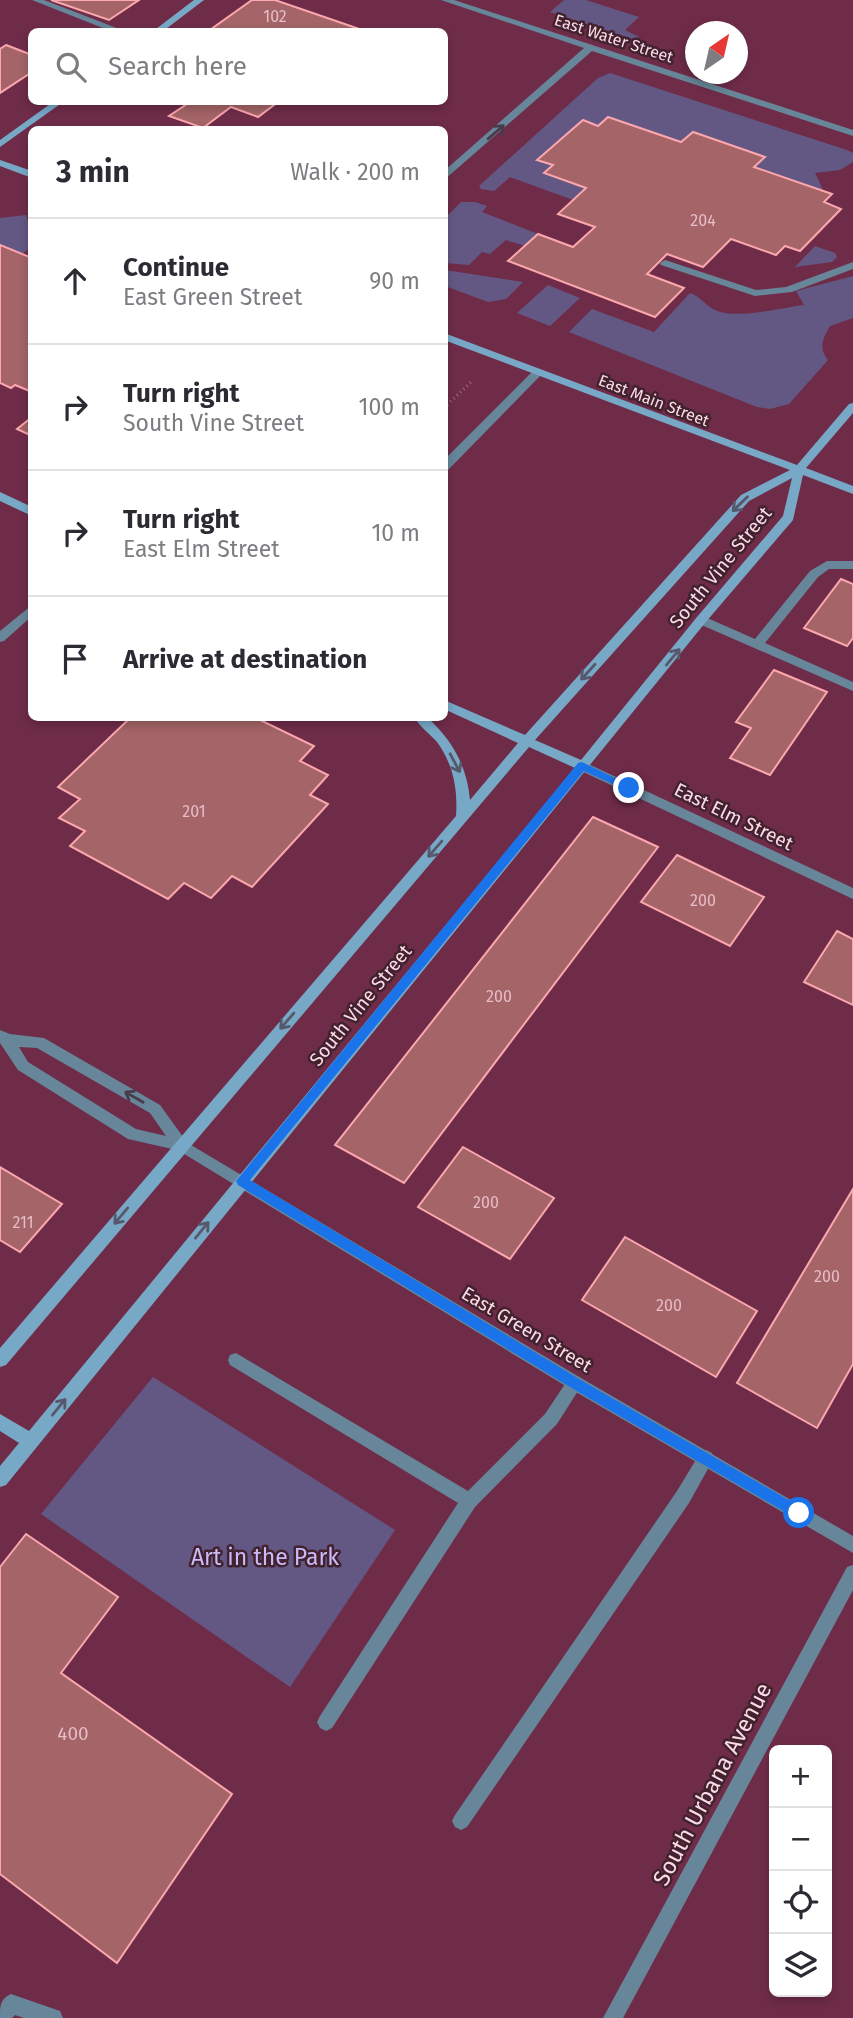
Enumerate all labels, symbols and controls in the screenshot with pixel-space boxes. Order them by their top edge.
house number: 102 [263,7,287,26]
street label: East Water Street [552,10,676,67]
north arrow [685,21,748,84]
search box [28,28,448,105]
icon: search [52,48,90,86]
text: Search here [108,51,247,82]
one-way arrow [486,124,504,140]
text: 3 min [56,154,130,190]
text: Walk · 200 m [290,158,420,186]
house number: 204 [690,211,716,230]
text: Continue [123,252,229,283]
icon: ahead [56,262,94,300]
text: 90 m [369,267,420,295]
text: East Green Street [123,283,302,311]
street label: East Main Street [596,371,712,430]
text: Turn right [123,378,240,409]
icon: right [56,388,94,426]
text: 100 m [359,393,420,421]
text: South Vine Street [123,409,304,437]
one-way arrow [732,495,750,512]
street label: South Vine Street [664,502,776,633]
text: Turn right [123,504,240,535]
icon: right [56,514,94,552]
text: 10 m [371,519,420,547]
text: East Elm Street [123,535,280,563]
icon: arrive [56,640,94,678]
text: Arrive at destination [123,644,367,675]
one-way arrow [665,649,681,667]
one-way arrow [579,663,596,680]
one-way arrow [448,752,462,772]
route end [613,772,644,803]
street label: East Elm Street [671,778,797,855]
house number: 201 [182,802,206,821]
one-way arrow [427,839,443,857]
house number: 200 [690,891,716,910]
street label: South Vine Street [304,940,416,1071]
house number: 200 [486,987,512,1006]
one-way arrow [279,1012,295,1030]
one-way arrow [125,1090,145,1104]
house number: 200 [473,1193,499,1212]
one-way arrow [113,1206,129,1224]
house number: 211 [12,1213,34,1232]
one-way arrow [194,1222,210,1240]
house number: 200 [814,1267,840,1286]
street label: East Green Street [457,1281,596,1377]
house number: 200 [656,1296,682,1315]
one-way arrow [51,1399,66,1417]
route start [783,1497,814,1528]
park label: Art in the Park [191,1543,339,1571]
street label: South Urbana Avenue [647,1678,777,1890]
house number: 400 [57,1722,89,1745]
map controls [769,1745,832,1997]
button: + [769,1745,832,1808]
button: − [769,1808,832,1871]
button: locate [769,1871,832,1934]
button: layers [769,1934,832,1997]

